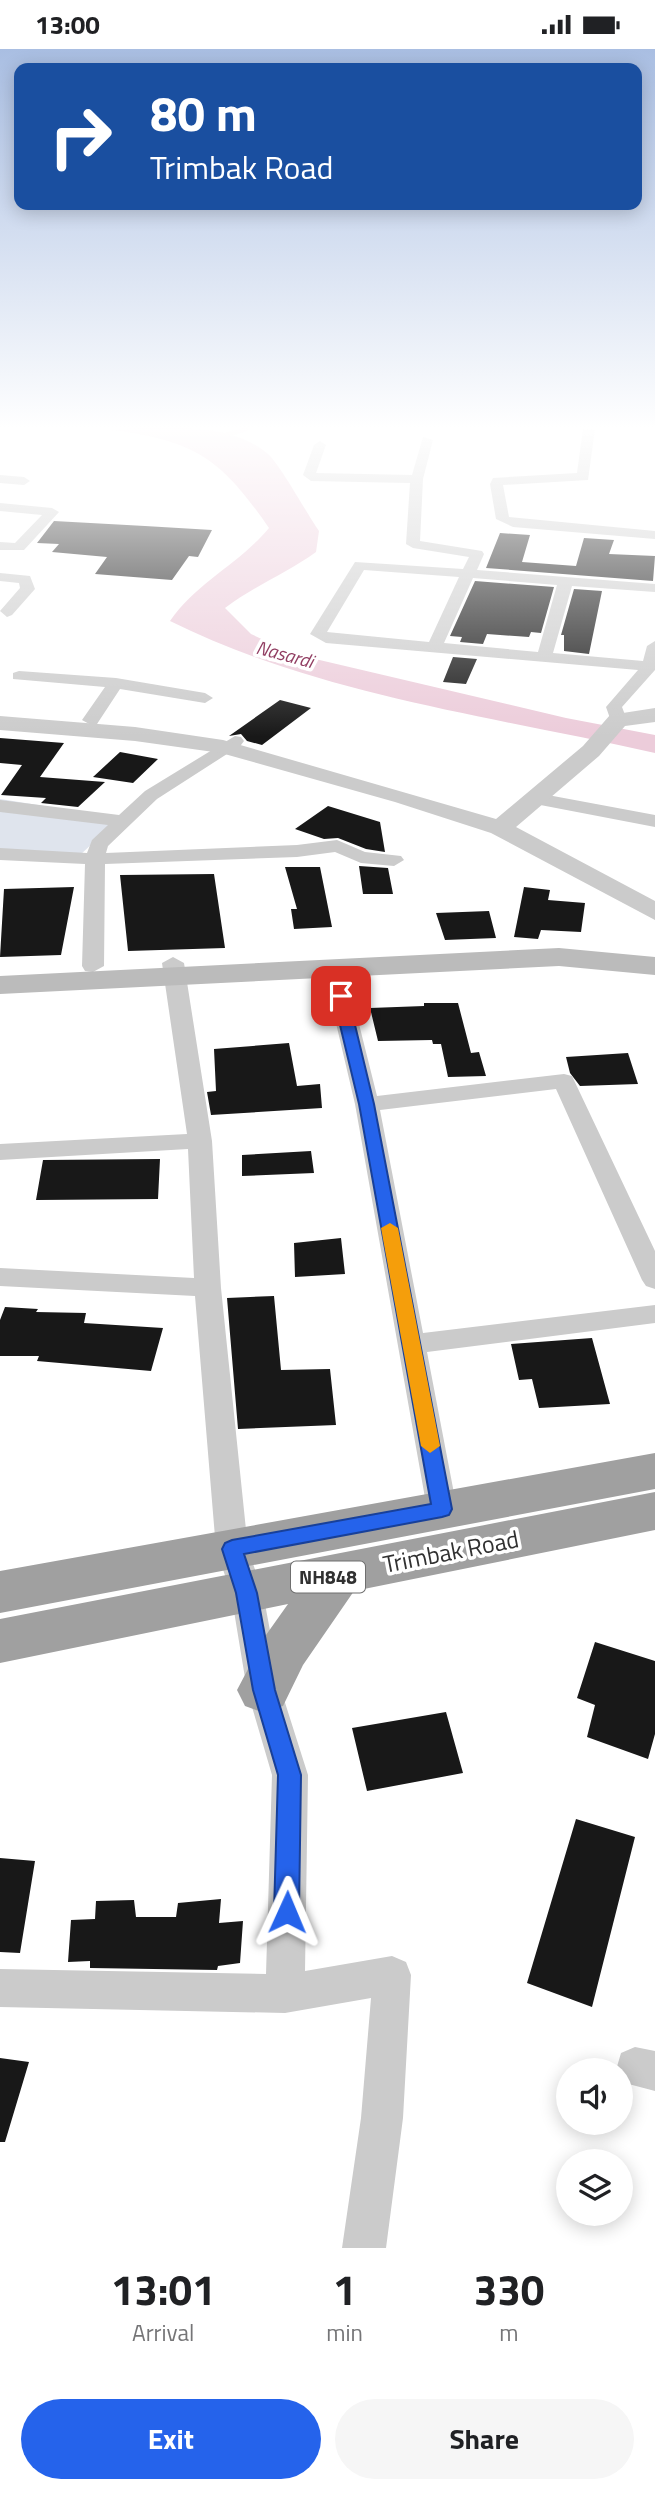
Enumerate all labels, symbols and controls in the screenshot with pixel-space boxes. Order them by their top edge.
text: 13:00 [35,5,100,44]
text: 80 m [150,75,257,150]
icon: right [35,91,126,182]
text: Trimbak Road [150,143,333,191]
water label: Nasardi [253,632,319,676]
pin [311,966,371,1026]
icon: arrive [322,977,360,1015]
street label: Trimbak Road [380,1520,522,1582]
road number: NH848 [291,1561,365,1593]
position arrow [250,1875,324,1949]
map controls [556,2058,633,2226]
button: sound [556,2058,633,2135]
button: layers [556,2149,633,2226]
text: 13:01 [111,2257,216,2321]
text: 1 [333,2257,356,2321]
text: 330 [474,2257,544,2321]
text: Arrival [132,2315,194,2350]
text: min [326,2315,363,2350]
text: m [499,2315,519,2350]
button: Exit [21,2399,321,2479]
button: Share [335,2399,634,2479]

